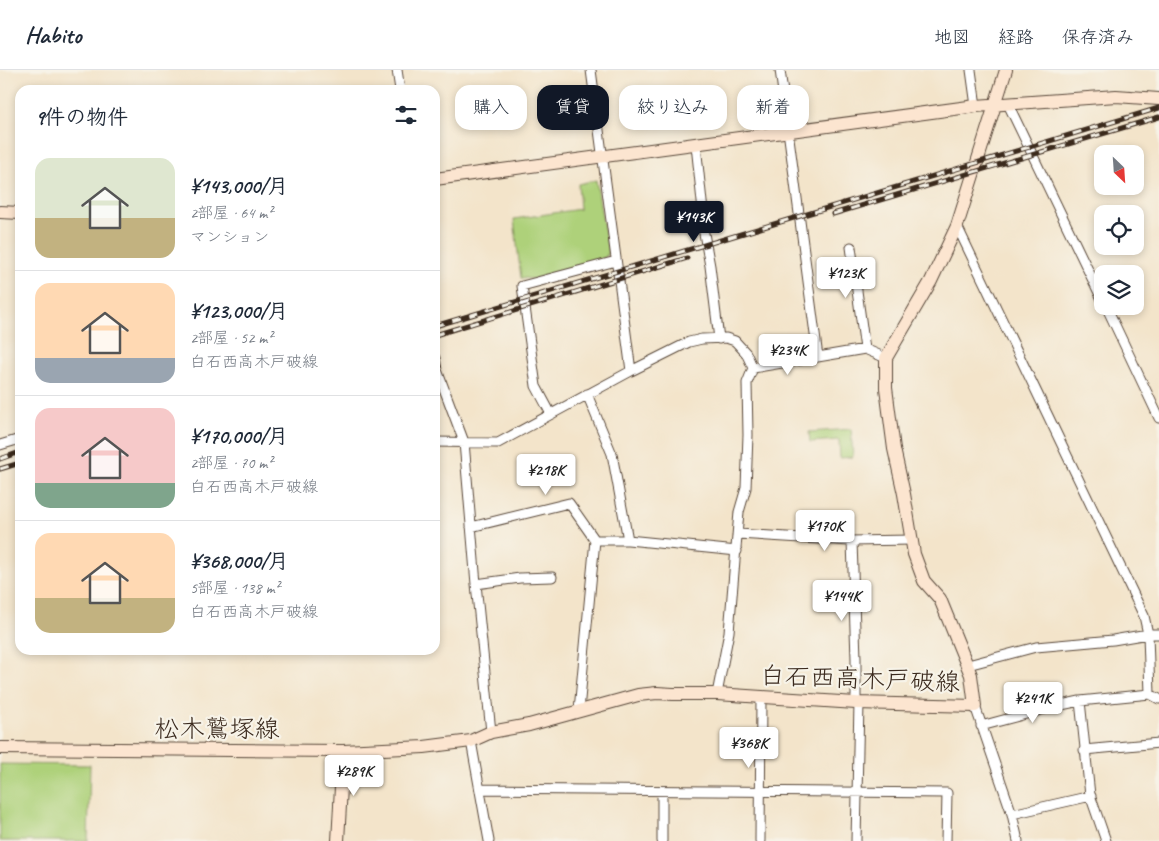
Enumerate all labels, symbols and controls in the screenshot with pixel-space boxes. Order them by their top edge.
text: Habito [25,20,81,50]
text: 地図 [934,26,970,48]
text: 経路 [998,26,1034,48]
text: 保存済み [1062,26,1134,48]
chip: 購入 [455,85,527,130]
chip: 賃貸 [537,85,609,130]
chip: 絞り込み [619,85,727,130]
chip: 新着 [737,85,809,130]
icon: filters [392,101,420,129]
text: 9件の物件 [35,104,128,130]
north arrow [1094,145,1144,195]
map controls [1094,145,1144,315]
text: ¥143,000/月 [190,173,288,199]
icon: home [75,178,135,238]
pin: ¥143K [659,200,729,243]
text: 2部屋 · 64 m² [190,203,272,223]
button: locate [1094,205,1144,255]
text: ¥143K [676,207,712,227]
text: マンション [190,227,269,247]
pin: ¥123K [811,256,881,299]
text: ¥123K [828,263,864,283]
button: layers [1094,265,1144,315]
text: ¥123,000/月 [190,298,288,324]
icon: home [75,303,135,363]
text: 2部屋 · 52 m² [190,328,272,348]
pin: ¥234K [753,334,823,376]
text: ¥234K [770,340,806,360]
text: 白石西高木戸破線 [190,352,318,372]
text: ¥170,000/月 [190,423,288,449]
icon: home [75,428,135,488]
text: 2部屋 · 70 m² [190,453,272,473]
pin: ¥218K [511,454,581,496]
text: ¥218K [528,460,564,480]
text: 白石西高木戸破線 [190,477,318,497]
pin: ¥170K [790,510,860,552]
text: ¥170K [807,516,843,536]
text: ¥368,000/月 [190,548,289,574]
icon: home [75,553,135,613]
text: 5部屋 · 138 m² [190,578,280,598]
pin: ¥144K [807,580,877,622]
text: ¥144K [824,586,860,606]
text: 白石西高木戸破線 [190,602,318,622]
street label: 白石西高木戸破線 [759,660,960,698]
pin: ¥241K [998,682,1068,724]
text: ¥241K [1015,688,1051,708]
street label: 松木鷲塚線 [154,713,280,745]
pin: ¥368K [714,726,784,769]
text: ¥368K [730,733,768,753]
pin: ¥289K [319,754,389,797]
text: ¥289K [336,761,372,781]

